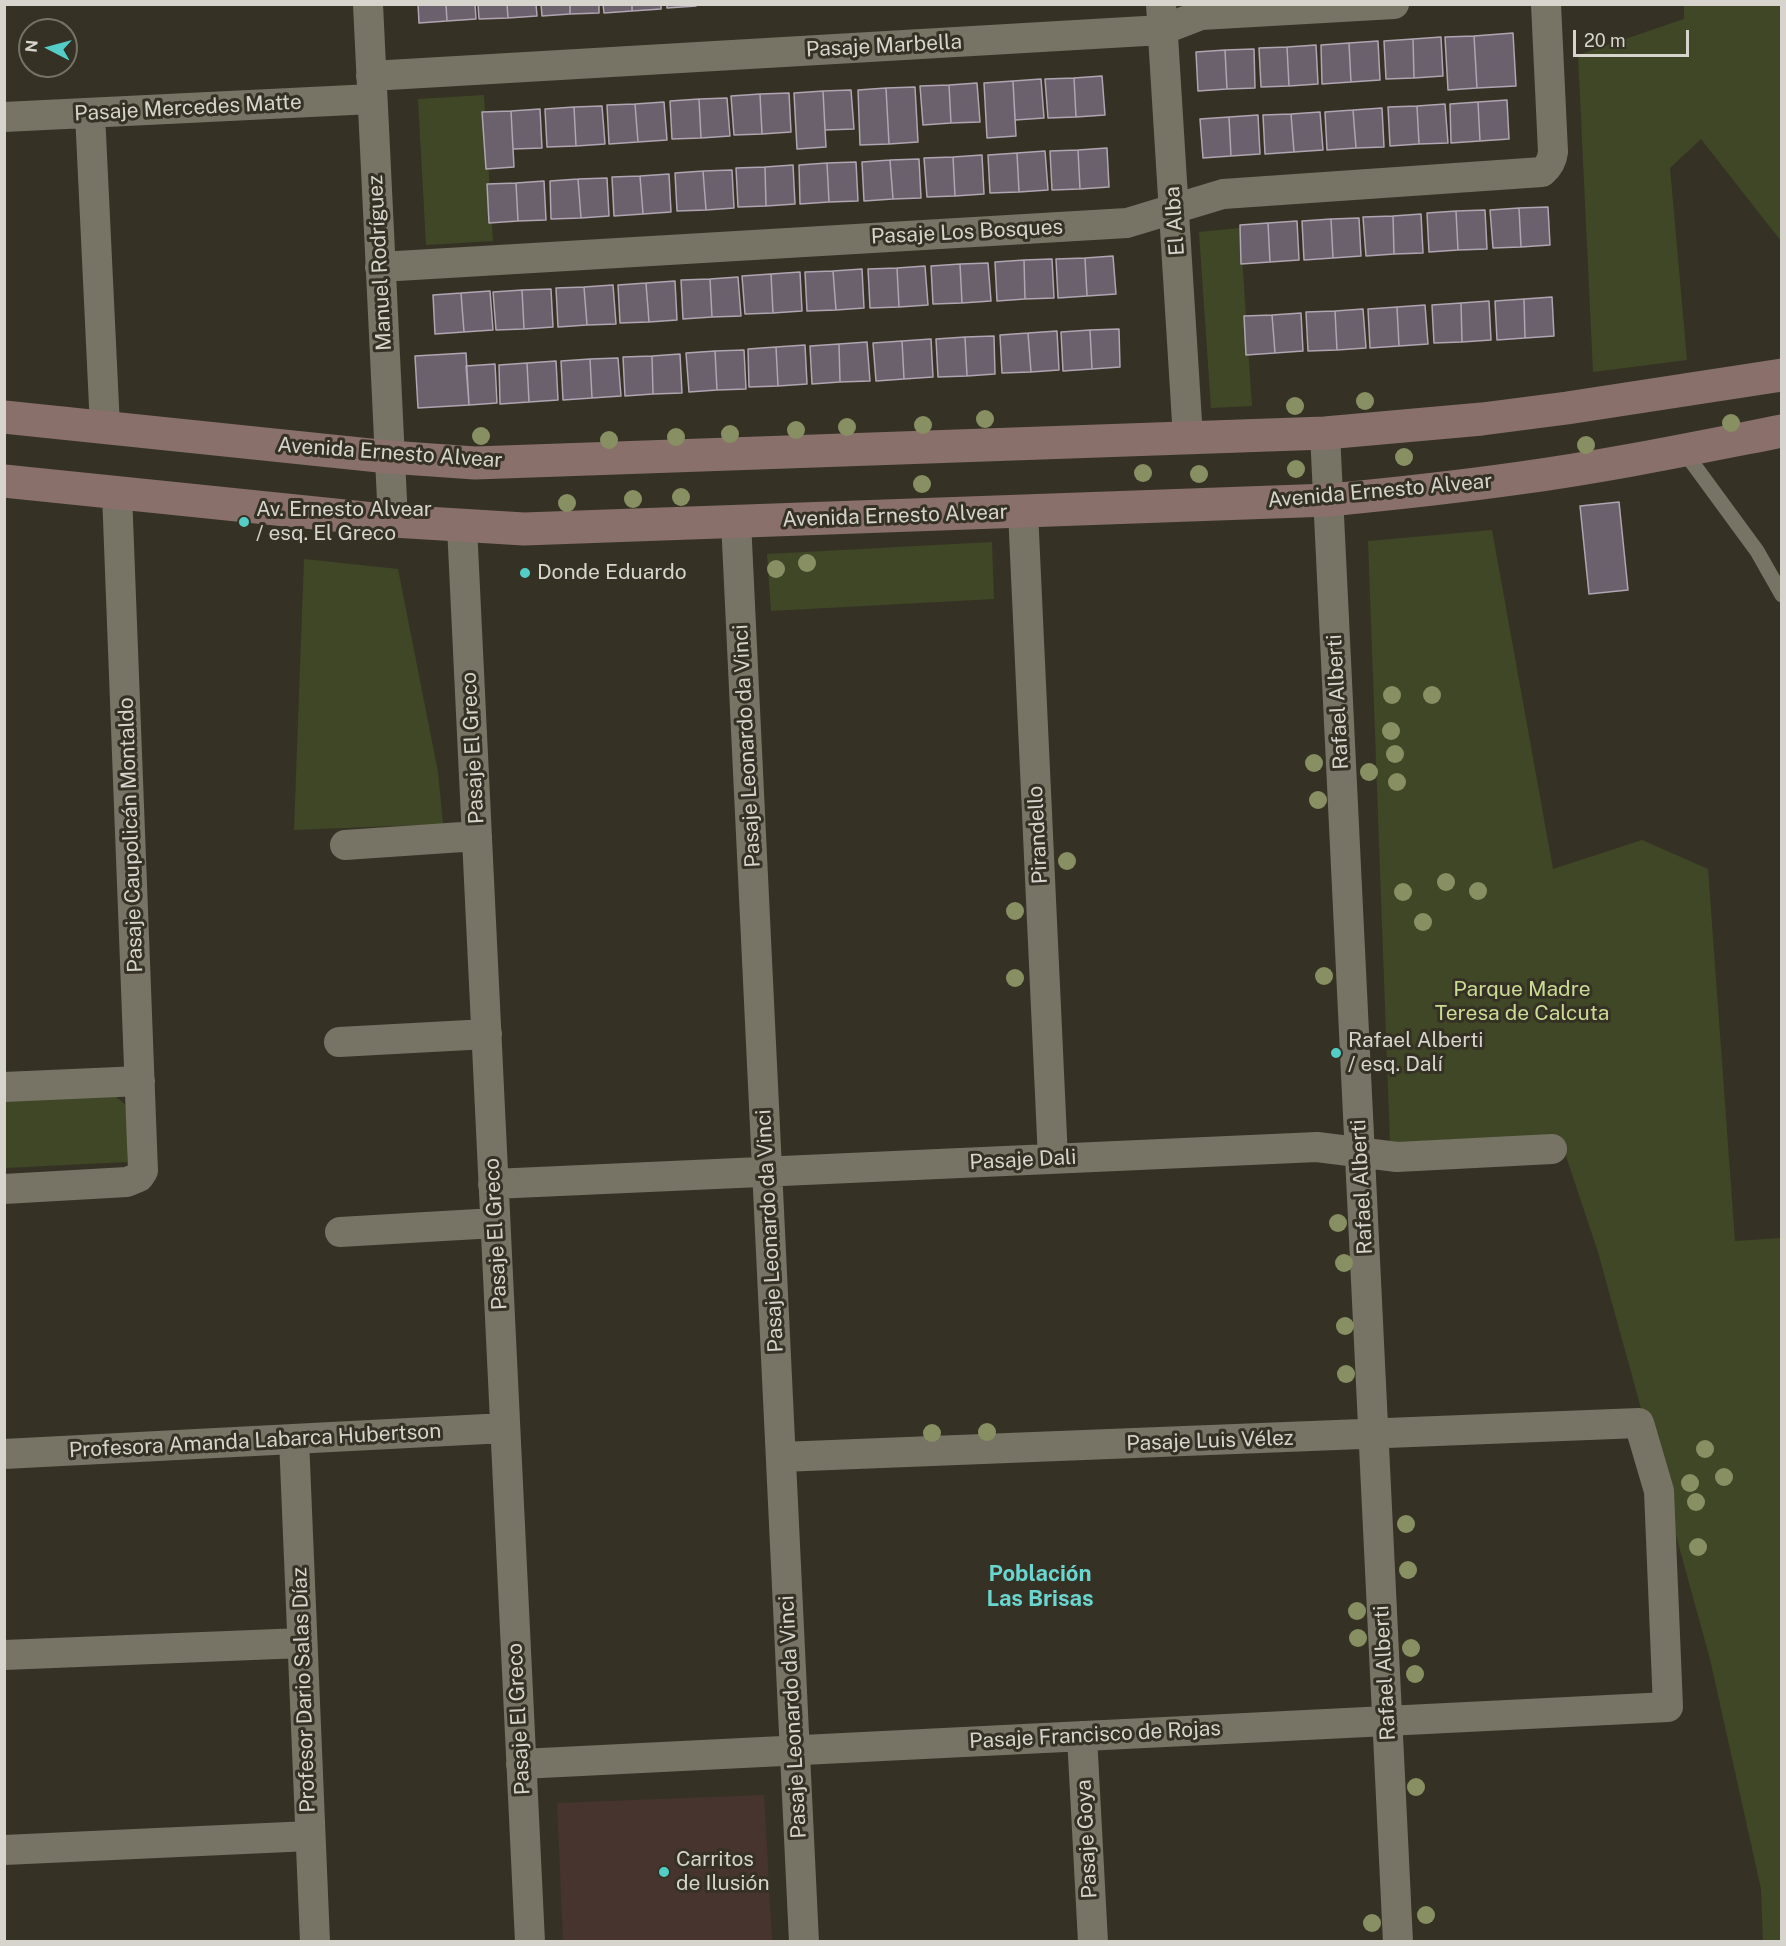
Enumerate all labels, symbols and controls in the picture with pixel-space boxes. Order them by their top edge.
north arrow [18,18,78,78]
scale bar [1576,18,1692,56]
street label: Pasaje Marbella [805,29,963,63]
text: 20 m [1584,30,1626,51]
text: N [21,39,42,53]
street label: Pasaje Mercedes Matte [74,89,302,127]
street label: Manuel Rodríguez [363,174,397,352]
street label: El Alba [1160,186,1190,256]
street label: Pasaje Los Bosques [870,214,1064,250]
street label: Avenida Ernesto Alvear [277,433,503,473]
street label: Avenida Ernesto Alvear [1267,469,1493,513]
place label: Av. Ernesto Alvear / esq. El Greco [256,497,432,547]
street label: Avenida Ernesto Alvear [782,499,1008,533]
marker: Av. Ernesto Alvear / esq. El Greco [237,515,251,529]
place label: Donde Eduardo [537,560,687,586]
marker: Donde Eduardo [518,566,532,580]
street label: Pasaje Leonardo da Vinci [728,624,766,868]
street label: Rafael Alberti [1322,634,1354,770]
street label: Pasaje El Greco [456,671,490,825]
street label: Pasaje Caupolicán Montaldo [114,697,148,973]
street label: Pirandello [1023,785,1053,885]
park label: Parque Madre Teresa de Calcuta [1435,977,1609,1027]
place label: Rafael Alberti / esq. Dalí [1348,1028,1483,1078]
marker: Rafael Alberti / esq. Dalí [1329,1046,1343,1060]
street label: Pasaje Leonardo da Vinci [751,1109,789,1353]
street label: Rafael Alberti [1346,1119,1378,1255]
street label: Pasaje Dali [969,1145,1077,1175]
street label: Pasaje El Greco [479,1157,513,1311]
street label: Profesora Amanda Labarca Hubertson [68,1419,442,1463]
street label: Pasaje Luis Vélez [1126,1425,1294,1457]
district label: Población Las Brisas [986,1561,1094,1612]
street label: Profesor Dario Salas Díaz [287,1567,321,1813]
street label: Pasaje Leonardo da Vinci [774,1595,812,1839]
street label: Rafael Alberti [1369,1605,1401,1741]
street label: Pasaje El Greco [502,1642,536,1796]
street label: Pasaje Francisco de Rojas [969,1716,1221,1754]
street label: Pasaje Goya [1071,1779,1103,1899]
place label: Carritos de Ilusión [676,1847,769,1897]
marker: Carritos de Ilusión [657,1865,671,1879]

